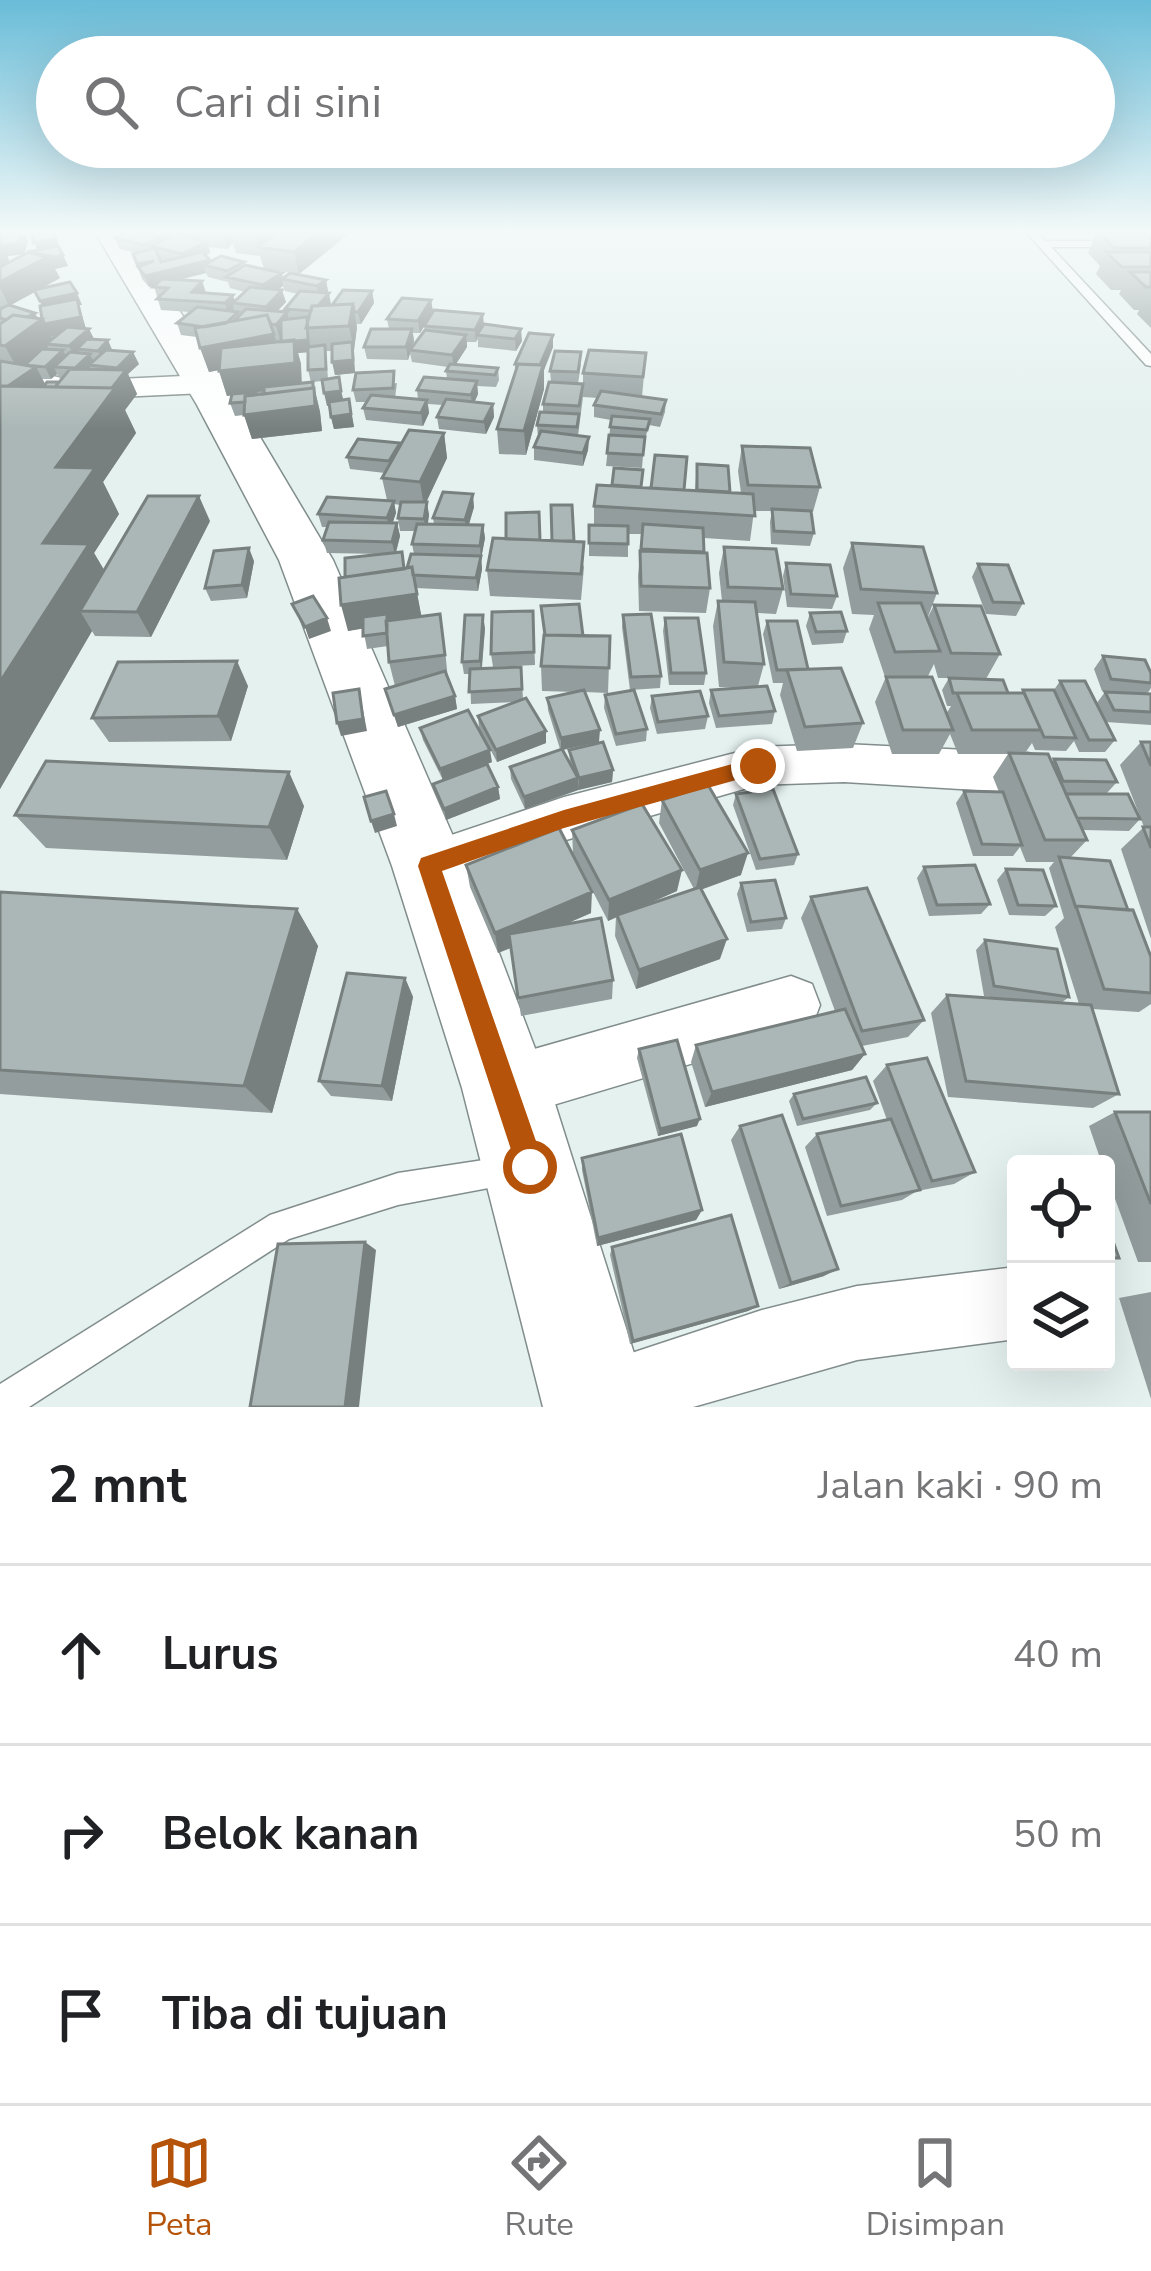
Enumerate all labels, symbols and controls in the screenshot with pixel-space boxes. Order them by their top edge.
search box [36,36,1115,168]
icon: search [78,69,144,135]
text: Cari di sini [174,72,382,133]
route end [731,739,785,793]
route start [503,1140,557,1194]
map controls [1007,1155,1115,1371]
button: locate [1007,1155,1115,1263]
button: layers [1007,1263,1115,1371]
text: 2 mnt [48,1450,187,1520]
text: Jalan kaki · 90 m [818,1459,1103,1512]
icon: ahead [48,1622,114,1688]
text: Lurus [162,1624,279,1685]
text: 40 m [1013,1628,1103,1681]
icon: right [48,1802,114,1868]
text: Belok kanan [162,1804,419,1865]
text: 50 m [1013,1808,1103,1861]
icon: arrive [48,1982,114,2048]
text: Tiba di tujuan [162,1984,448,2045]
tab: Peta [146,2130,213,2247]
tab: Rute [504,2130,574,2247]
tab: Disimpan [866,2130,1005,2247]

